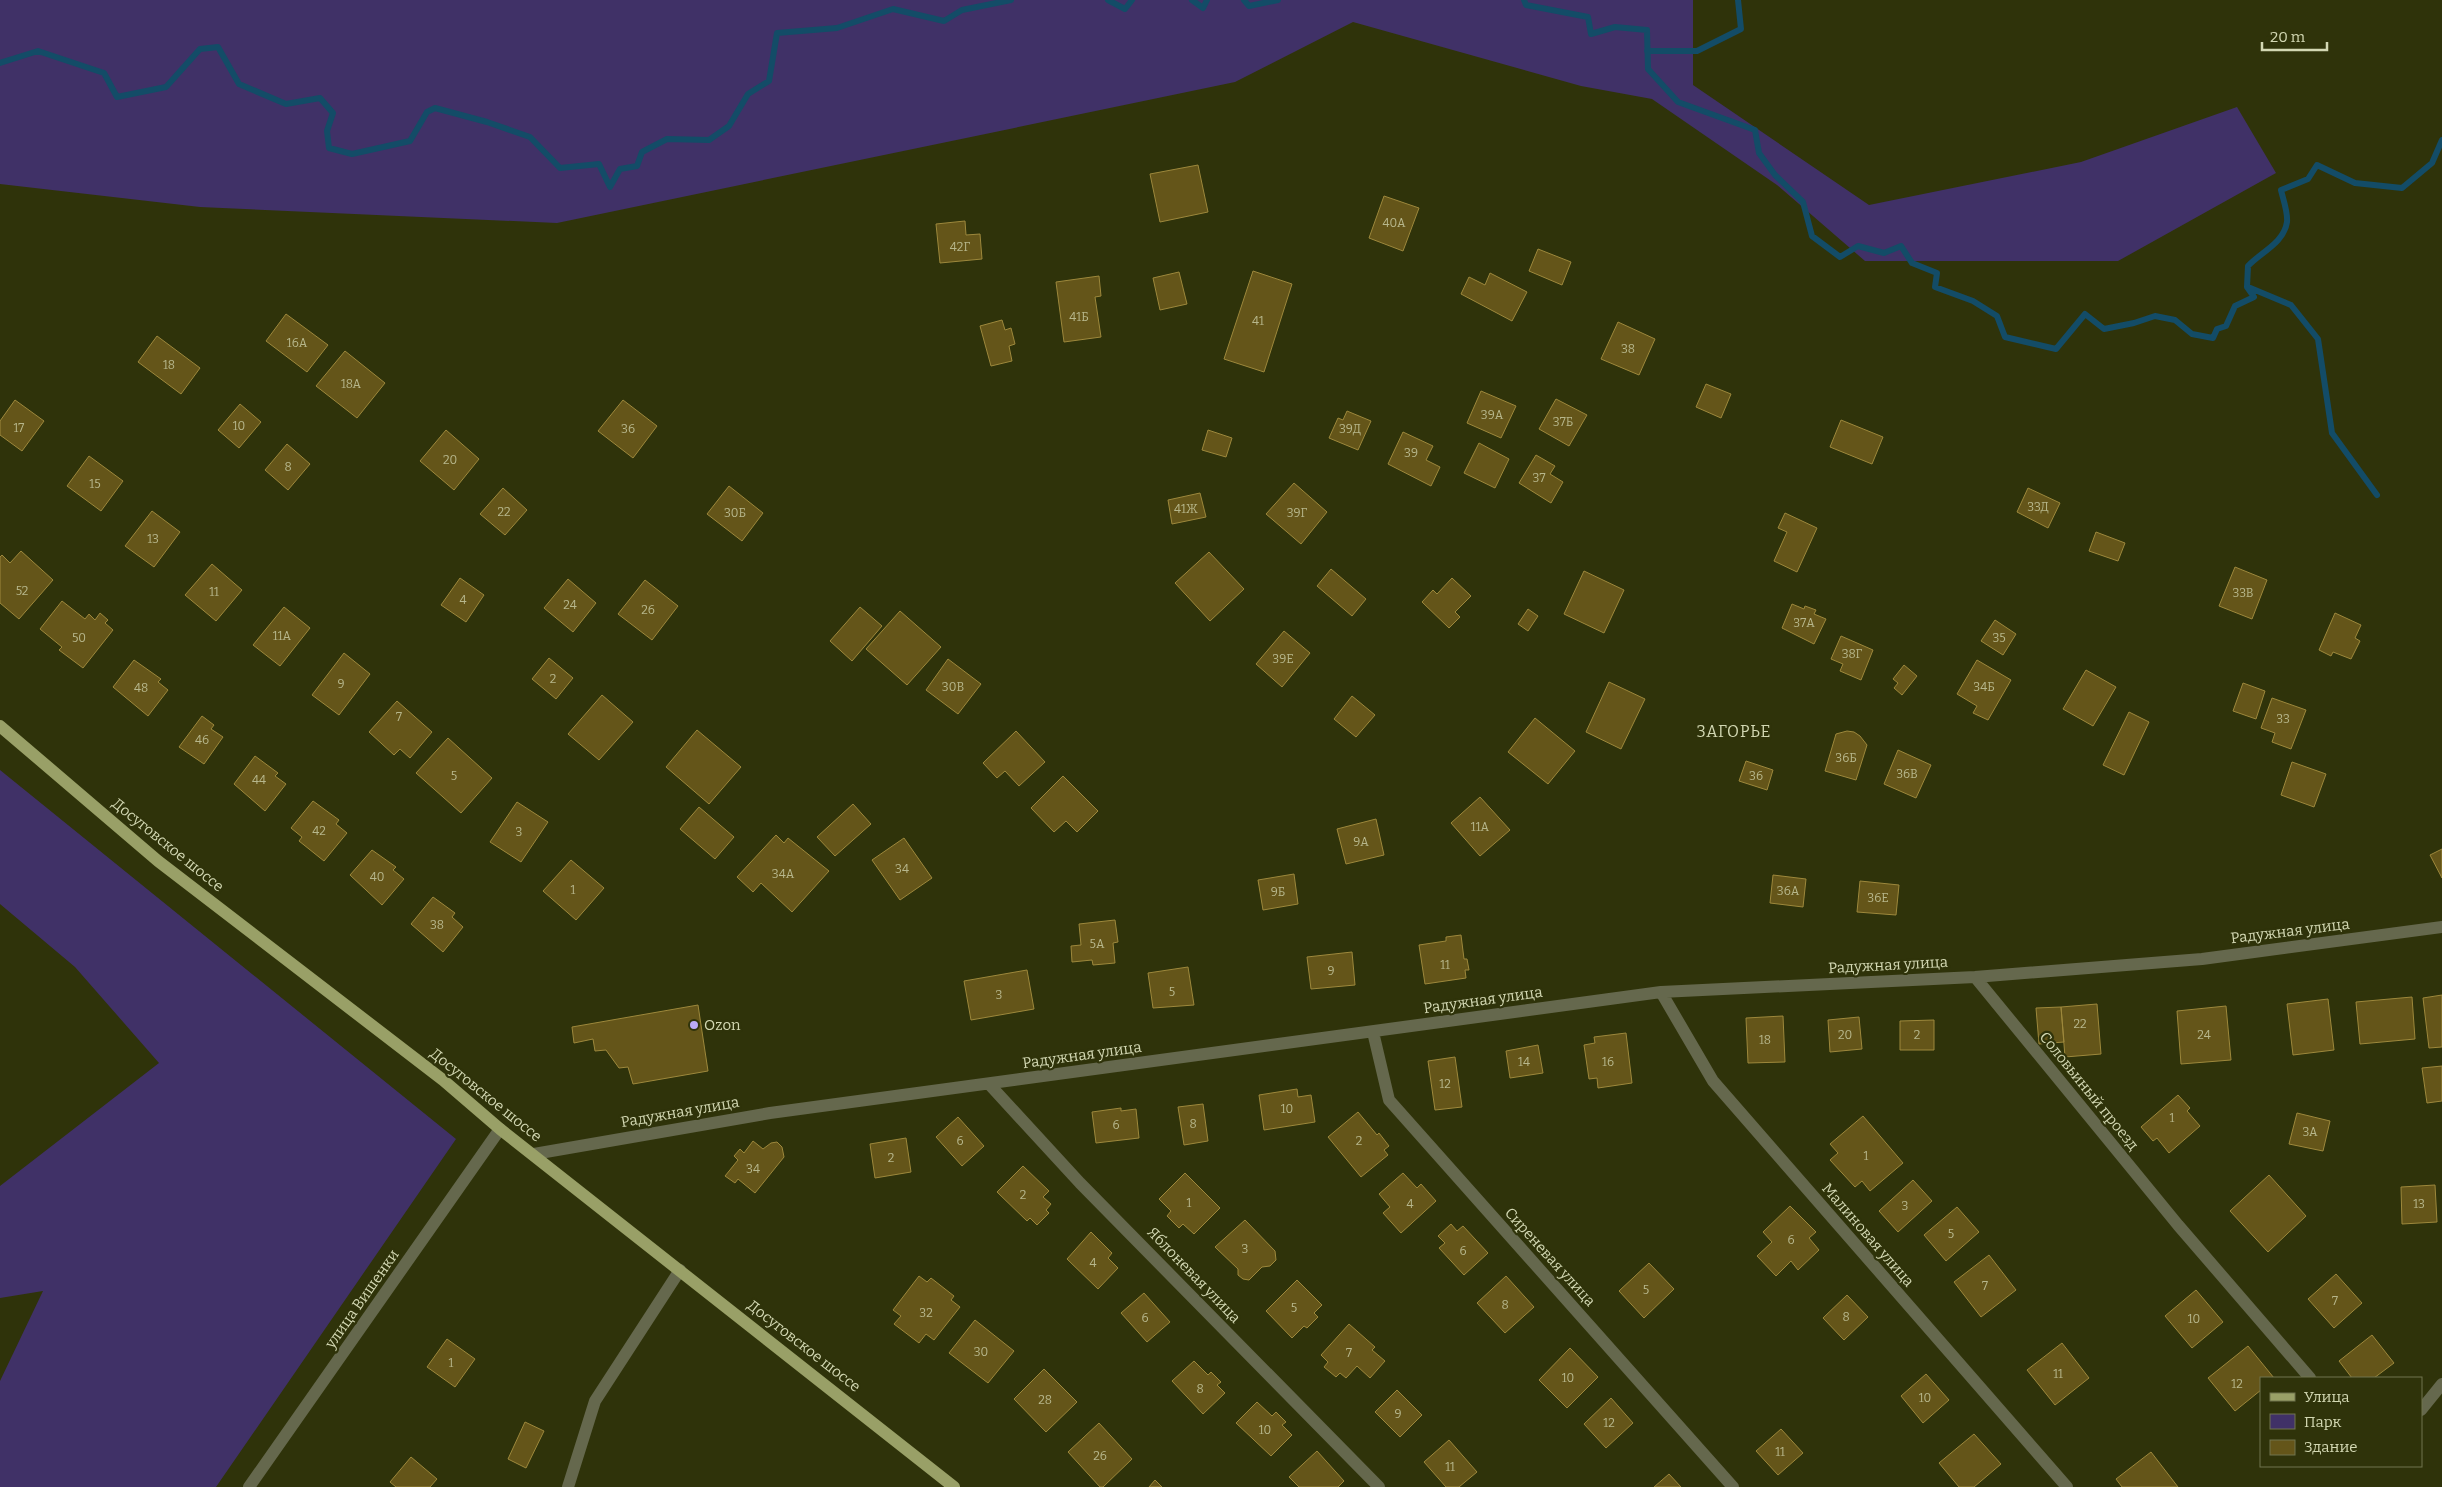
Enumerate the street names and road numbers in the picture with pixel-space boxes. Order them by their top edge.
street label: Досуговское шоссе [109,794,227,896]
street label: Радужная улица [2229,915,2351,947]
street label: Радужная улица [1828,953,1948,977]
street label: Радужная улица [1422,983,1544,1017]
street label: Соловьиный проезд [2036,1028,2142,1154]
street label: Радужная улица [1021,1038,1143,1072]
street label: Досуговское шоссе [427,1044,545,1146]
street label: Радужная улица [619,1093,741,1131]
street label: Малиновая улица [1818,1180,1918,1290]
street label: Сиреневая улица [1501,1204,1599,1310]
street label: Яблоневая улица [1144,1223,1244,1327]
street label: улица Вишенки [321,1246,403,1353]
street label: Досуговское шоссе [744,1296,864,1396]

